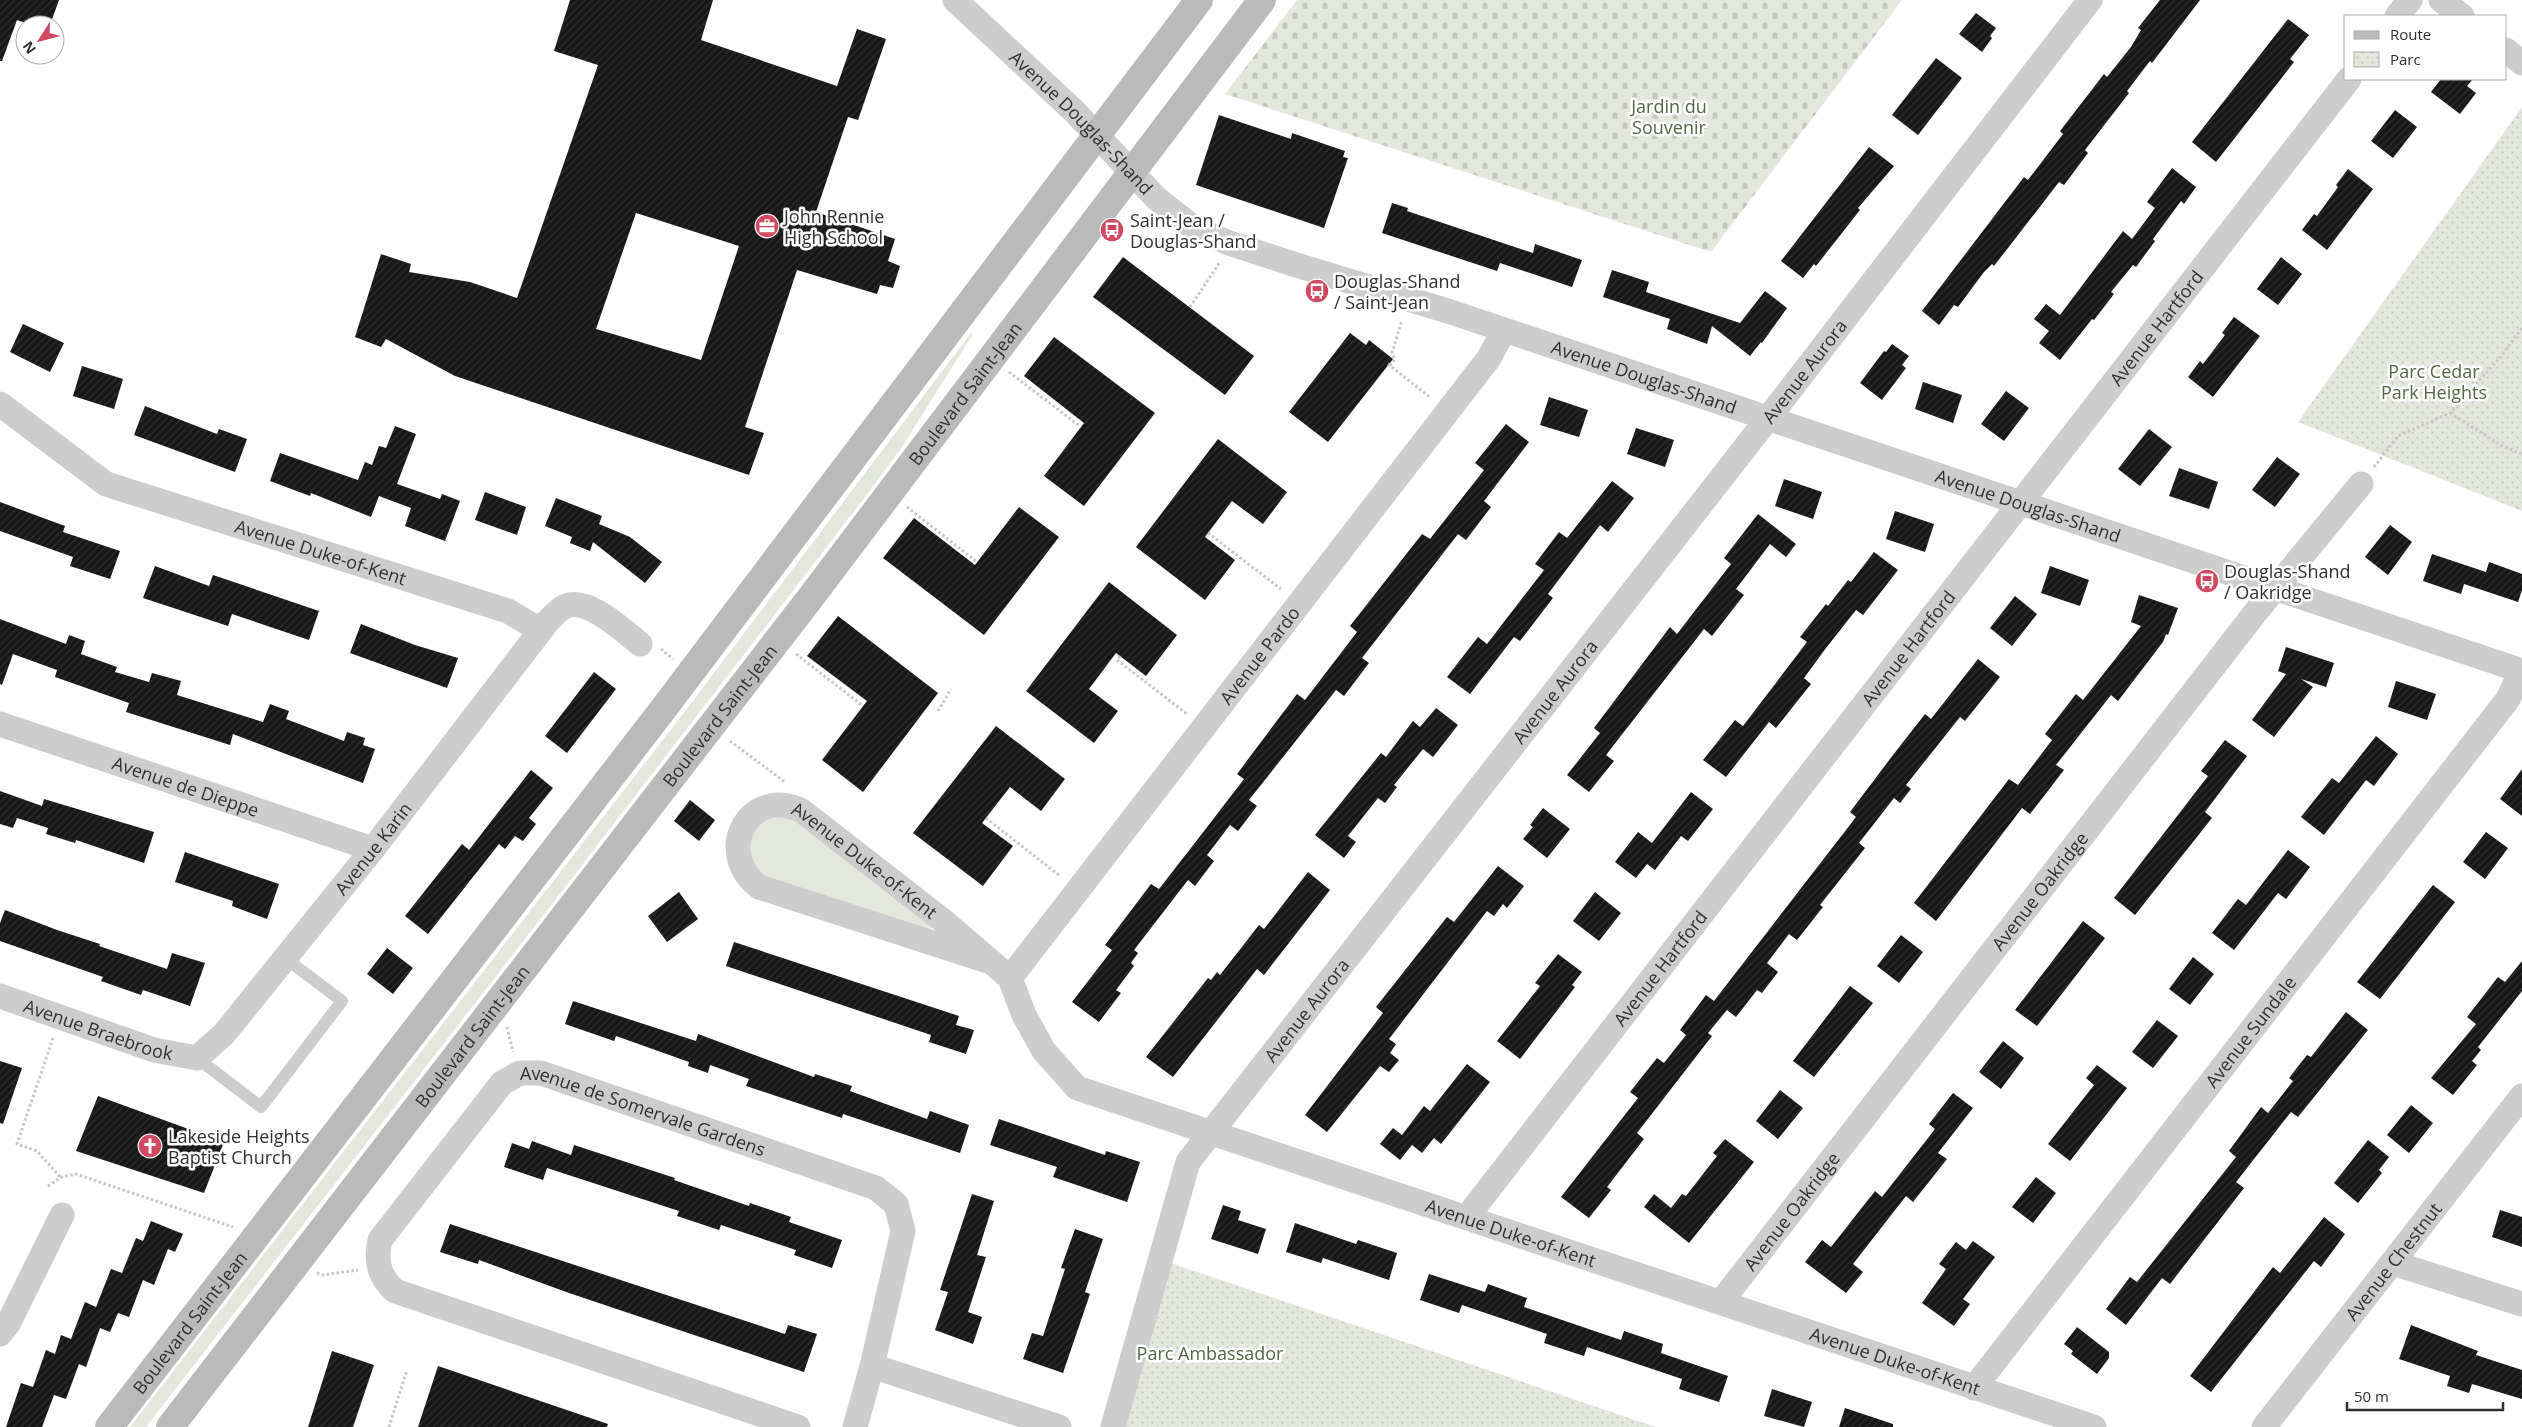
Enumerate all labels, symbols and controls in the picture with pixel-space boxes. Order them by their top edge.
north arrow [15,15,65,65]
legend [2344,15,2507,80]
text: Route [2390,24,2431,44]
text: N [18,38,40,58]
street label: Avenue Douglas-Shand [1005,45,1158,199]
text: Parc [2390,49,2421,69]
park label: Jardin du Souvenir [1629,94,1707,139]
place label: John Rennie High School [782,204,884,249]
place label: Saint-Jean / Douglas-Shand [1130,208,1257,253]
office icon: John Rennie High School [754,213,780,239]
bus stop icon: Saint-Jean / Douglas-Shand [1099,217,1125,243]
street label: Avenue Hartford [2104,265,2208,390]
place label: Douglas-Shand / Saint-Jean [1334,269,1461,314]
bus stop icon: Douglas-Shand / Saint-Jean [1304,278,1330,304]
street label: Avenue Aurora [1757,314,1852,428]
street label: Boulevard Saint-Jean [903,317,1027,470]
street label: Avenue Douglas-Shand [1548,335,1740,419]
park label: Parc Cedar Park Heights [2381,359,2487,404]
street label: Avenue Douglas-Shand [1932,463,2124,548]
street label: Avenue Duke-of-Kent [232,514,409,590]
place label: Douglas-Shand / Oakridge [2224,559,2351,604]
bus stop icon: Douglas-Shand / Oakridge [2194,568,2220,594]
street label: Avenue Hartford [1856,585,1960,710]
street label: Avenue Pardo [1214,601,1305,709]
street label: Avenue Aurora [1507,635,1603,748]
street label: Boulevard Saint-Jean [657,639,782,792]
street label: Avenue de Dieppe [109,751,262,822]
street label: Avenue Duke-of-Kent [788,796,942,924]
street label: Avenue Karin [329,797,417,900]
street label: Avenue Oakridge [1986,827,2093,955]
street label: Avenue Hartford [1608,905,1712,1031]
street label: Avenue Aurora [1258,953,1354,1067]
street label: Boulevard Saint-Jean [409,960,535,1112]
street label: Avenue Sundale [2199,971,2301,1092]
street label: Avenue Braebrook [21,993,175,1065]
street label: Avenue de Somervale Gardens [520,1061,769,1161]
place label: Lakeside Heights Baptist Church [168,1124,310,1169]
church icon: Lakeside Heights Baptist Church [137,1133,163,1159]
street label: Avenue Oakridge [1738,1147,1845,1275]
street label: Avenue Duke-of-Kent [1423,1193,1599,1272]
street label: Avenue Chestnut [2340,1197,2447,1325]
street label: Boulevard Saint-Jean [127,1246,252,1399]
street label: Avenue Duke-of-Kent [1807,1321,1983,1400]
park label: Parc Ambassador [1137,1341,1284,1365]
scale bar [2347,1380,2503,1412]
text: 50 m [2354,1386,2389,1406]

